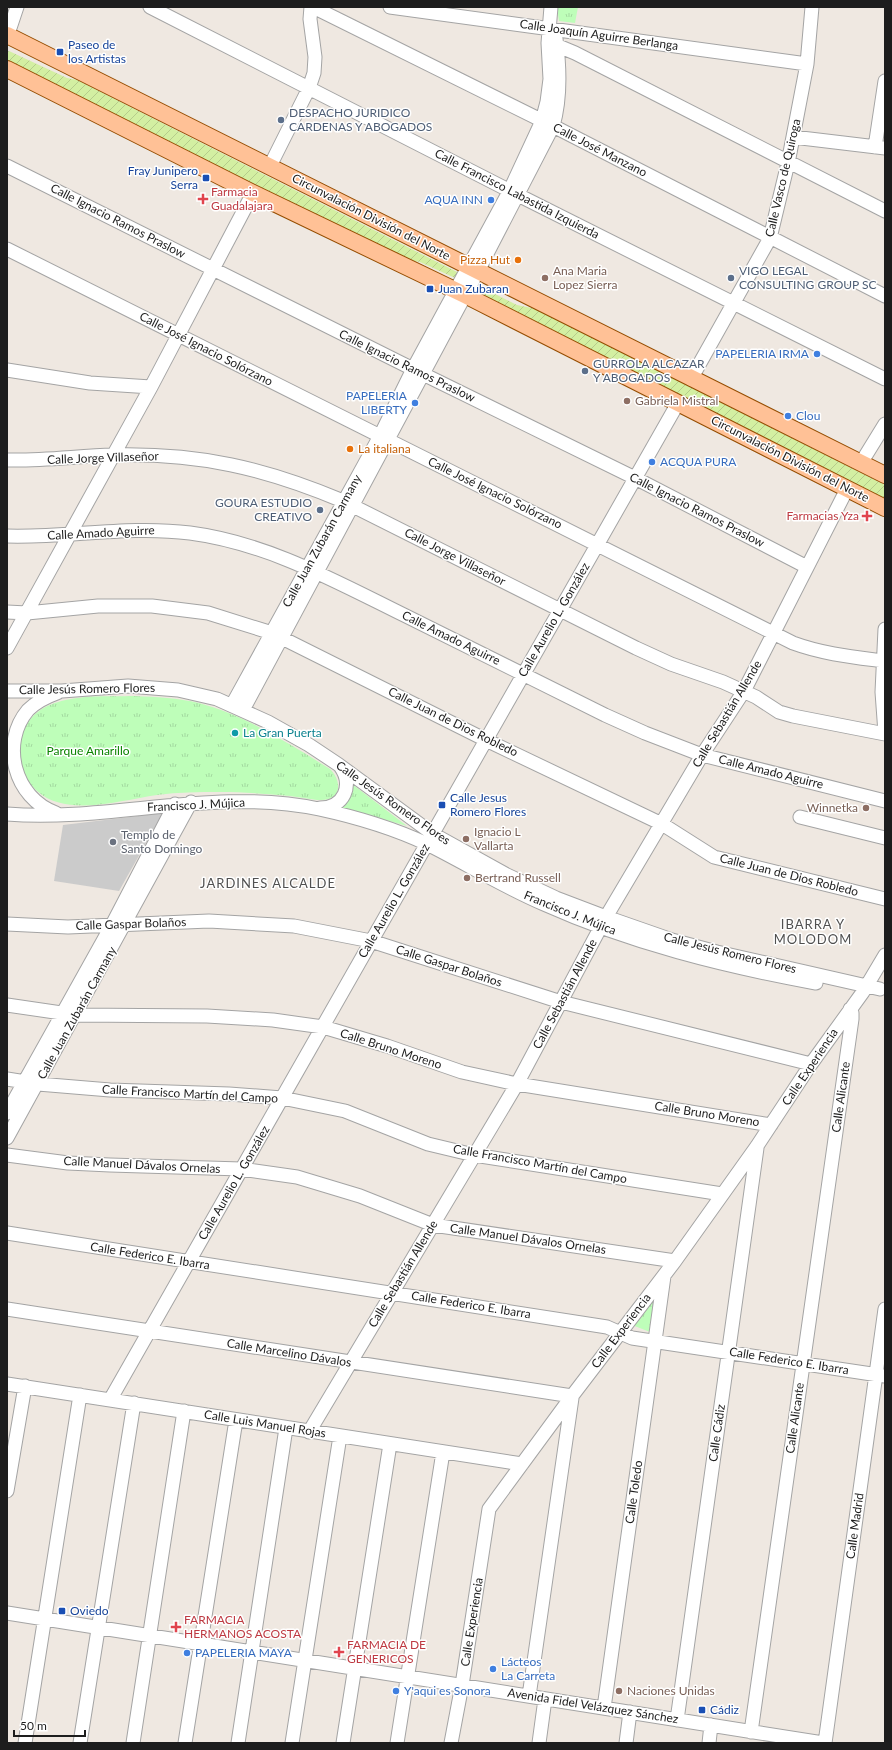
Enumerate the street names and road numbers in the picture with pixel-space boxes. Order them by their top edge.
street label: Calle Joaquín Aguirre Berlanga [519,16,679,53]
street label: Calle Vasco de Quiroga [762,117,803,238]
street label: Calle José Manzano [551,119,650,180]
street label: Calle Francisco Labastida Izquierda [432,145,602,242]
street label: Circunvalación División del Norte [290,170,453,263]
street label: Calle Ignacio Ramos Praslow [48,180,189,261]
street label: Calle José Ignacio Solórzano [137,308,276,389]
street label: Calle Ignacio Ramos Praslow [337,326,478,405]
street label: Circunvalación División del Norte [709,412,872,505]
street label: Calle Jorge Villaseñor [47,448,160,467]
street label: Calle José Ignacio Solórzano [426,453,565,532]
street label: Calle Ignacio Ramos Praslow [627,469,768,550]
street label: Calle Juan Zubarán Carmany [279,471,365,610]
street label: Calle Amado Aguirre [47,522,155,543]
street label: Calle Jorge Villaseñor [402,525,509,589]
street label: Calle Aurelio L. González [515,559,593,680]
street label: Calle Amado Aguirre [400,607,503,668]
street label: Calle Sebastián Allende [689,657,765,770]
street label: Calle Jesús Romero Flores [19,680,155,697]
street label: Calle Juan de Dios Robledo [386,684,521,760]
street label: Calle Amado Aguirre [717,751,825,792]
street label: Calle Jesús Romero Flores [333,757,453,848]
street label: Francisco J. Mújica [147,794,245,815]
street label: Calle Aurelio L. González [355,840,433,961]
street label: Calle Juan de Dios Robledo [718,850,860,899]
street label: Francisco J. Mújica [522,887,619,938]
street label: Calle Gaspar Bolaños [75,914,187,933]
street label: Calle Jesús Romero Flores [662,929,798,976]
street label: Calle Sebastián Allende [529,936,600,1051]
street label: Calle Gaspar Bolaños [394,941,504,990]
street label: Calle Juan Zubarán Carmany [34,943,120,1082]
street label: Calle Bruno Moreno [338,1025,444,1072]
street label: Calle Experiencia [778,1025,841,1108]
street label: Calle Alicante [828,1061,853,1133]
street label: Calle Francisco Martín del Campo [102,1081,279,1106]
street label: Calle Bruno Moreno [654,1098,761,1129]
street label: Calle Aurelio L. González [195,1122,273,1243]
street label: Calle Francisco Martín del Campo [452,1141,628,1186]
street label: Calle Manuel Dávalos Ornelas [63,1153,221,1176]
street label: Calle Sebastián Allende [365,1217,441,1330]
street label: Calle Manuel Dávalos Ornelas [449,1220,607,1257]
street label: Calle Federico E. Ibarra [89,1239,211,1272]
street label: Calle Federico E. Ibarra [410,1288,532,1321]
street label: Calle Experiencia [588,1290,654,1371]
street label: Calle Marcelino Dávalos [226,1335,352,1370]
street label: Calle Federico E. Ibarra [728,1344,850,1377]
street label: Calle Alicante [782,1382,807,1454]
street label: Calle Cádiz [705,1403,728,1463]
street label: Calle Luis Manuel Rojas [203,1406,327,1441]
street label: Calle Toledo [622,1459,645,1525]
street label: Calle Madrid [842,1492,867,1560]
street label: Calle Experiencia [457,1576,486,1667]
street label: Avenida Fidel Velázquez Sánchez [507,1685,680,1727]

